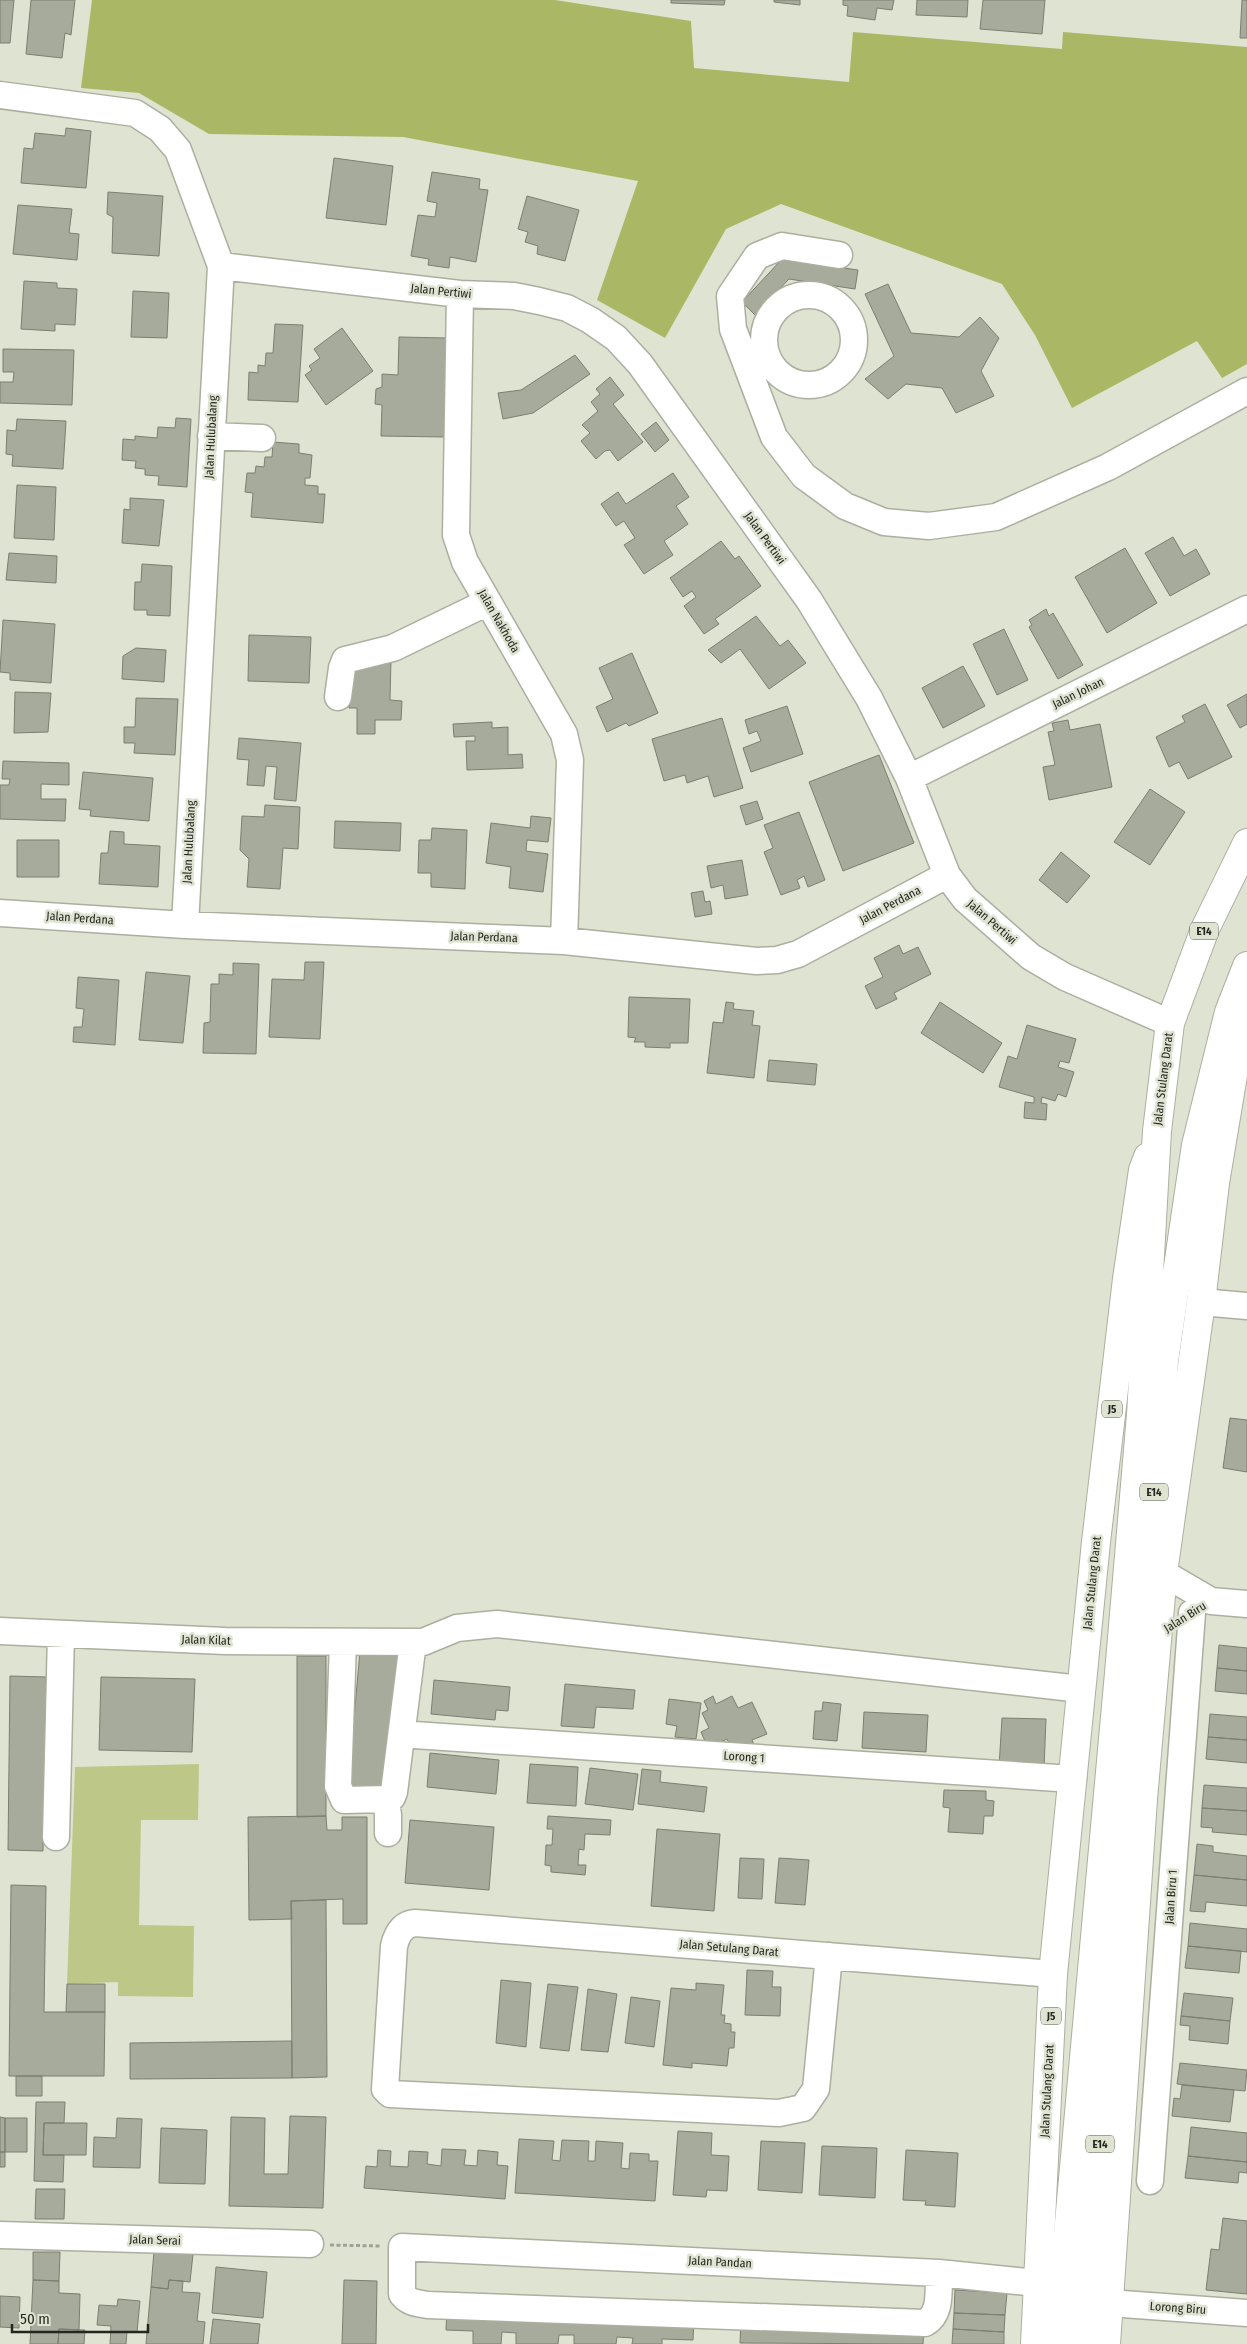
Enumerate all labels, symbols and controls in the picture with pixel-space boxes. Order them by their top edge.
street label: Jalan Pertiwi [410,281,472,301]
street label: Jalan Hulubalang [202,395,220,479]
street label: Jalan Pertiwi [741,509,789,567]
street label: Jalan Nakhoda [475,587,523,655]
street label: Jalan Johan [1050,675,1106,711]
street label: Jalan Hulubalang [180,800,198,884]
street label: Jalan Perdana [857,883,923,927]
street label: Jalan Pertiwi [964,897,1020,947]
street label: Jalan Perdana [46,909,114,927]
road number: E14 [1190,922,1218,939]
street label: Jalan Perdana [450,929,518,945]
street label: Jalan Stulang Darat [1150,1032,1176,1126]
road number: J5 [1102,1400,1122,1418]
road number: E14 [1140,1484,1168,1500]
street label: Jalan Stulang Darat [1080,1536,1104,1630]
street label: Jalan Biru [1161,1599,1209,1635]
street label: Jalan Kilat [181,1632,231,1648]
street label: Lorong 1 [723,1749,765,1765]
street label: Jalan Biru 1 [1162,1869,1180,1925]
street label: Jalan Setulang Darat [679,1937,779,1959]
road number: J5 [1041,2008,1061,2024]
street label: Jalan Stulang Darat [1038,2044,1056,2138]
road number: E14 [1086,2136,1114,2152]
street label: Jalan Serai [129,2232,181,2248]
street label: Jalan Pandan [688,2253,752,2271]
street label: Lorong Biru [1149,2299,1207,2317]
scale bar [12,2302,149,2334]
text: 50 m [20,2310,50,2328]

